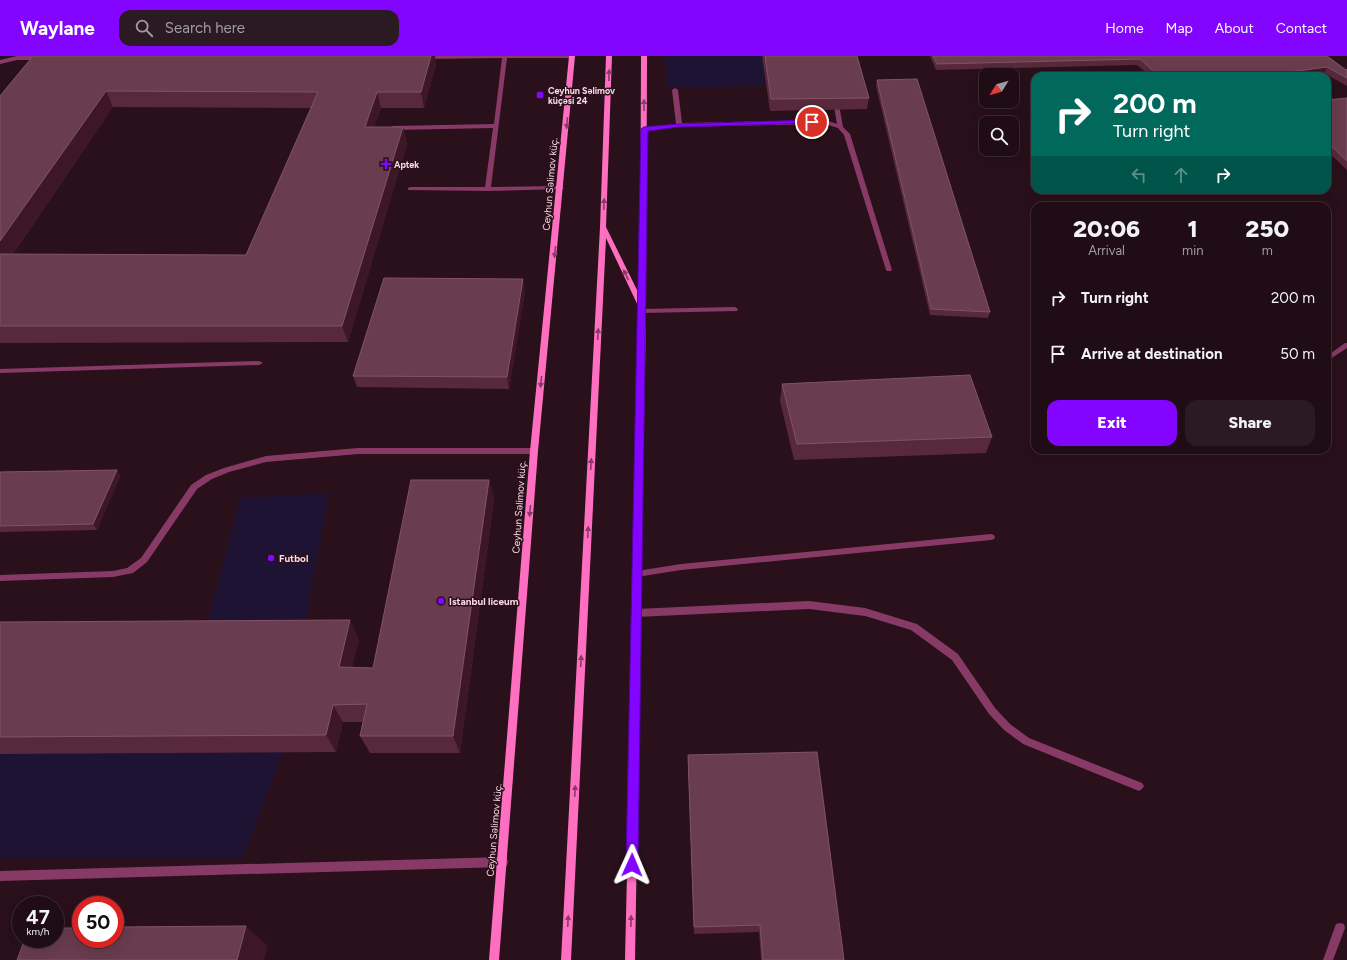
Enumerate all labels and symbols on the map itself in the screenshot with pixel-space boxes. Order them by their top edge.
north arrow [979,68,1019,108]
one-way arrow [605,69,612,81]
place label: Ceyhun Səlimov küçəsi 24 [548,85,615,106]
marker: Ceyhun Səlimov küçəsi 24 [535,90,545,100]
one-way arrow [641,98,647,111]
pin [795,105,829,139]
one-way arrow [563,117,570,129]
street label: Ceyhun Səlimov küç. [539,137,561,231]
marker: Aptek [381,159,391,169]
place label: Aptek [394,159,419,170]
one-way arrow [601,197,607,210]
one-way arrow [551,246,558,258]
one-way arrow [623,270,629,281]
one-way arrow [595,327,601,340]
one-way arrow [538,375,545,388]
one-way arrow [588,458,595,470]
street label: Ceyhun Səlimov küç. [509,460,529,554]
one-way arrow [526,505,533,517]
one-way arrow [585,525,591,538]
place label: Futbol [279,552,308,565]
marker: Futbol [266,553,276,563]
place label: Istanbul liceum [449,595,519,608]
marker: Istanbul liceum [436,596,446,606]
one-way arrow [578,655,585,667]
street label: Ceyhun Səlimov küç. [483,783,505,877]
one-way arrow [572,784,578,797]
position arrow [611,844,653,886]
speed limit sign: 50 [72,896,124,948]
one-way arrow [628,914,634,927]
one-way arrow [565,915,572,927]

